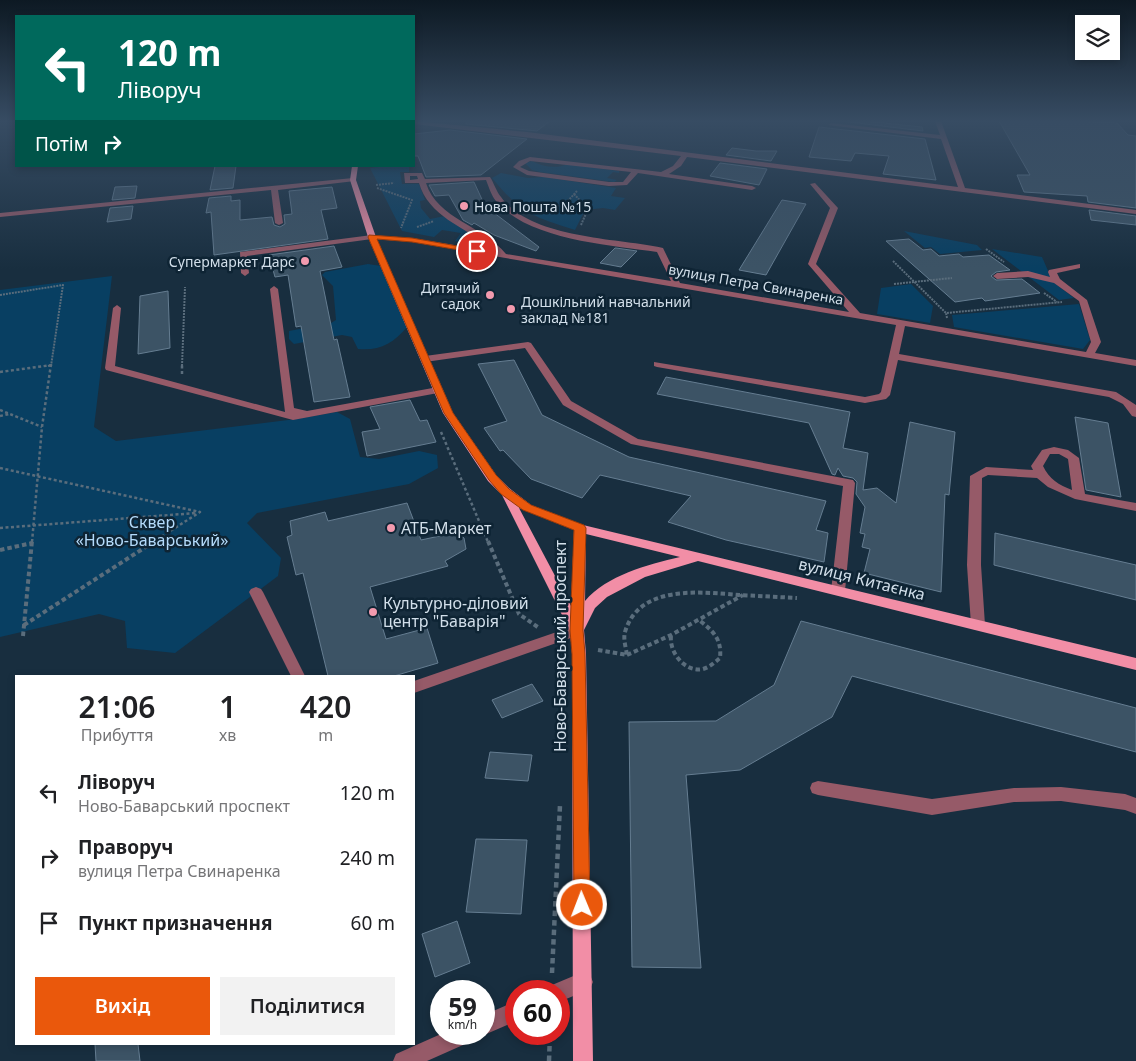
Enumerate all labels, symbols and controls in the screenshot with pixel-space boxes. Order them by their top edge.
map controls [1075,15,1120,60]
button: layers [1075,15,1120,60]
text: 120 m [118,29,221,76]
icon: left [35,35,100,100]
text: Ліворуч [118,74,201,104]
icon: right [98,130,126,158]
text: Потім [35,131,88,157]
place label: Нова Пошта №15 [474,197,591,216]
marker: Нова Пошта №15 [458,200,470,212]
pin [456,230,498,272]
icon: arrive [463,237,491,265]
place label: Супермаркет Дарс [169,252,295,271]
marker: Супермаркет Дарс [299,255,311,267]
street label: вулиця Петра Свинаренка [667,259,845,309]
place label: Дитячий садок [421,278,481,313]
marker: Дитячий садок [484,289,496,301]
place label: Дошкільний навчальний заклад №181 [521,292,691,327]
marker: Дошкільний навчальний заклад №181 [505,303,517,315]
park label: Сквер «Ново-Баварський» [76,511,228,551]
place label: АТБ-Маркет [401,517,492,539]
marker: АТБ-Маркет [385,522,397,534]
street label: Ново-Баварський проспект [549,540,571,752]
street label: вулиця Китаєнка [796,553,928,605]
place label: Культурно-діловий центр "Баварія" [383,592,529,632]
marker: Культурно-діловий центр "Баварія" [367,606,379,618]
text: 21:06 [79,686,156,727]
text: 1 [219,686,236,727]
text: 420 [300,686,351,727]
text: Прибуття [81,724,153,746]
text: хв [219,724,236,746]
text: m [318,724,333,746]
text: Ліворуч [78,769,155,795]
icon: left [35,779,63,807]
text: 120 m [340,780,395,806]
text: Ново-Баварський проспект [78,795,290,817]
text: Праворуч [78,834,173,860]
icon: right [35,844,63,872]
text: 240 m [340,845,395,871]
text: вулиця Петра Свинаренка [78,860,281,882]
position arrow [555,878,607,930]
icon: arrive [35,909,63,937]
text: Пункт призначення [78,910,272,936]
text: 60 m [351,910,395,936]
button: Вихід [35,977,210,1035]
button: Поділитися [220,977,395,1035]
speed limit sign: 60 [505,980,570,1045]
text: 59 [448,989,477,1023]
text: km/h [448,1016,477,1033]

